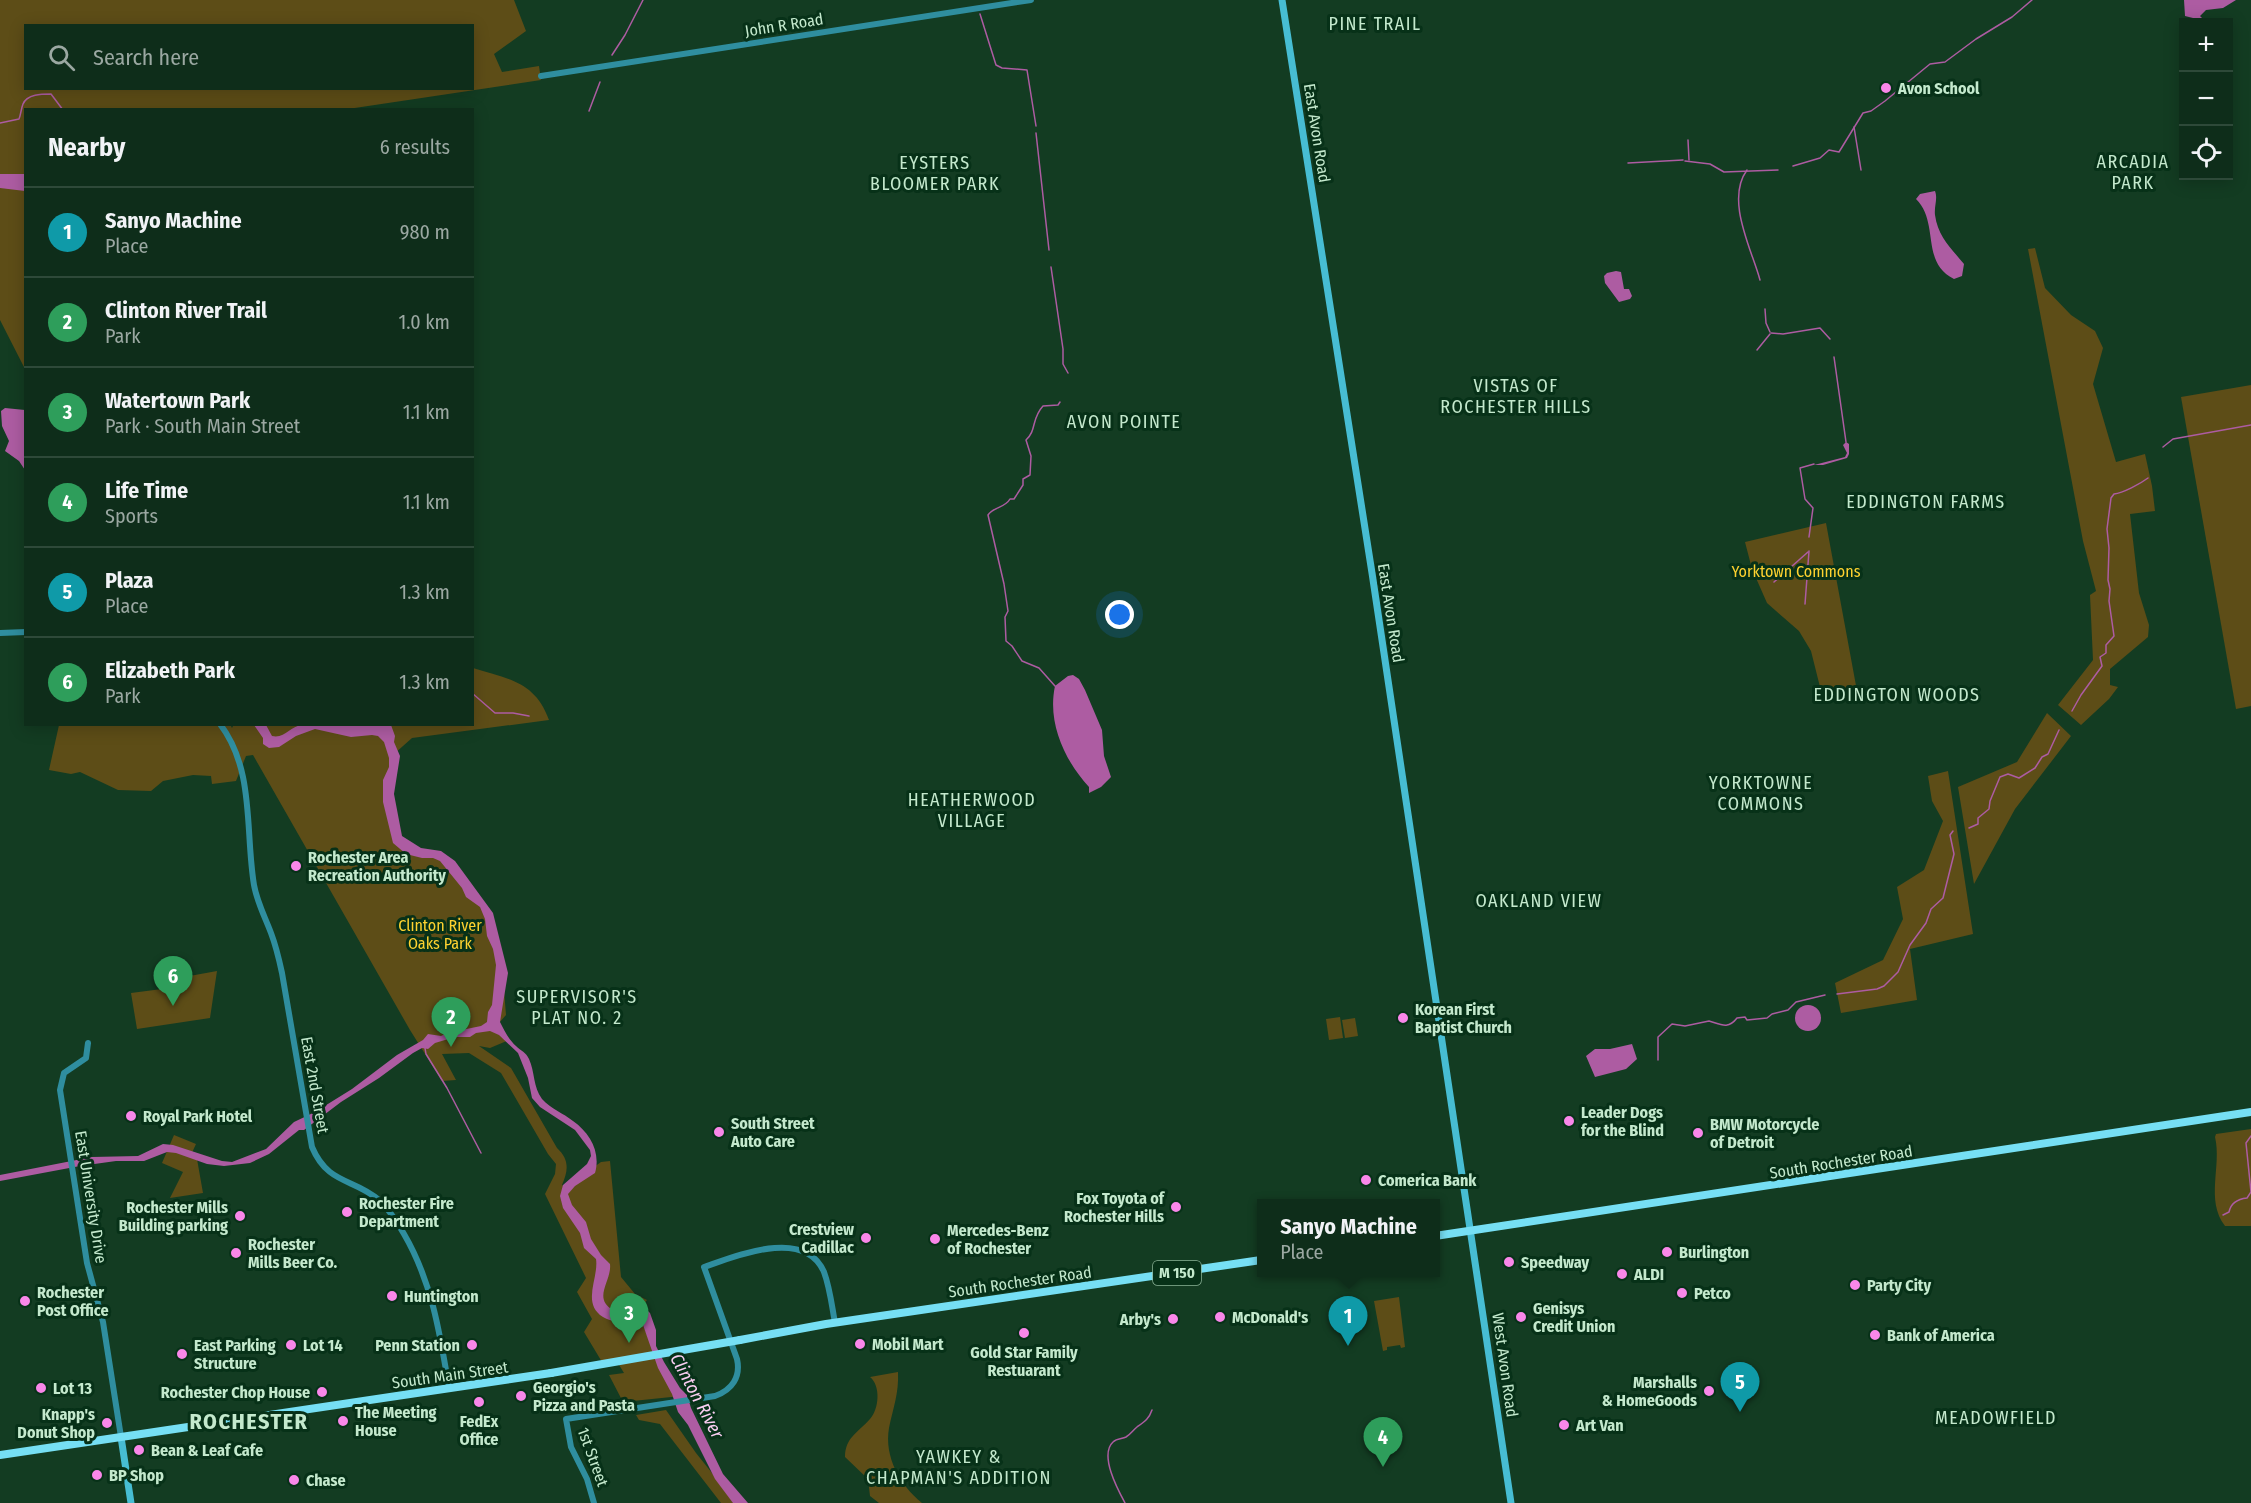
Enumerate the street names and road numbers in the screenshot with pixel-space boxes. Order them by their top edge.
street label: John R Road [743,9,825,41]
street label: East Avon Road [1300,82,1334,184]
street label: East Avon Road [1374,562,1408,664]
street label: East 2nd Street [297,1035,333,1136]
street label: East University Drive [71,1129,111,1265]
street label: South Rochester Road [1768,1141,1914,1183]
road number: M 150 [1153,1261,1201,1285]
street label: South Rochester Road [947,1263,1093,1301]
street label: West Avon Road [1488,1312,1522,1418]
street label: South Main Street [391,1357,510,1393]
street label: 1st Street [574,1425,613,1490]

